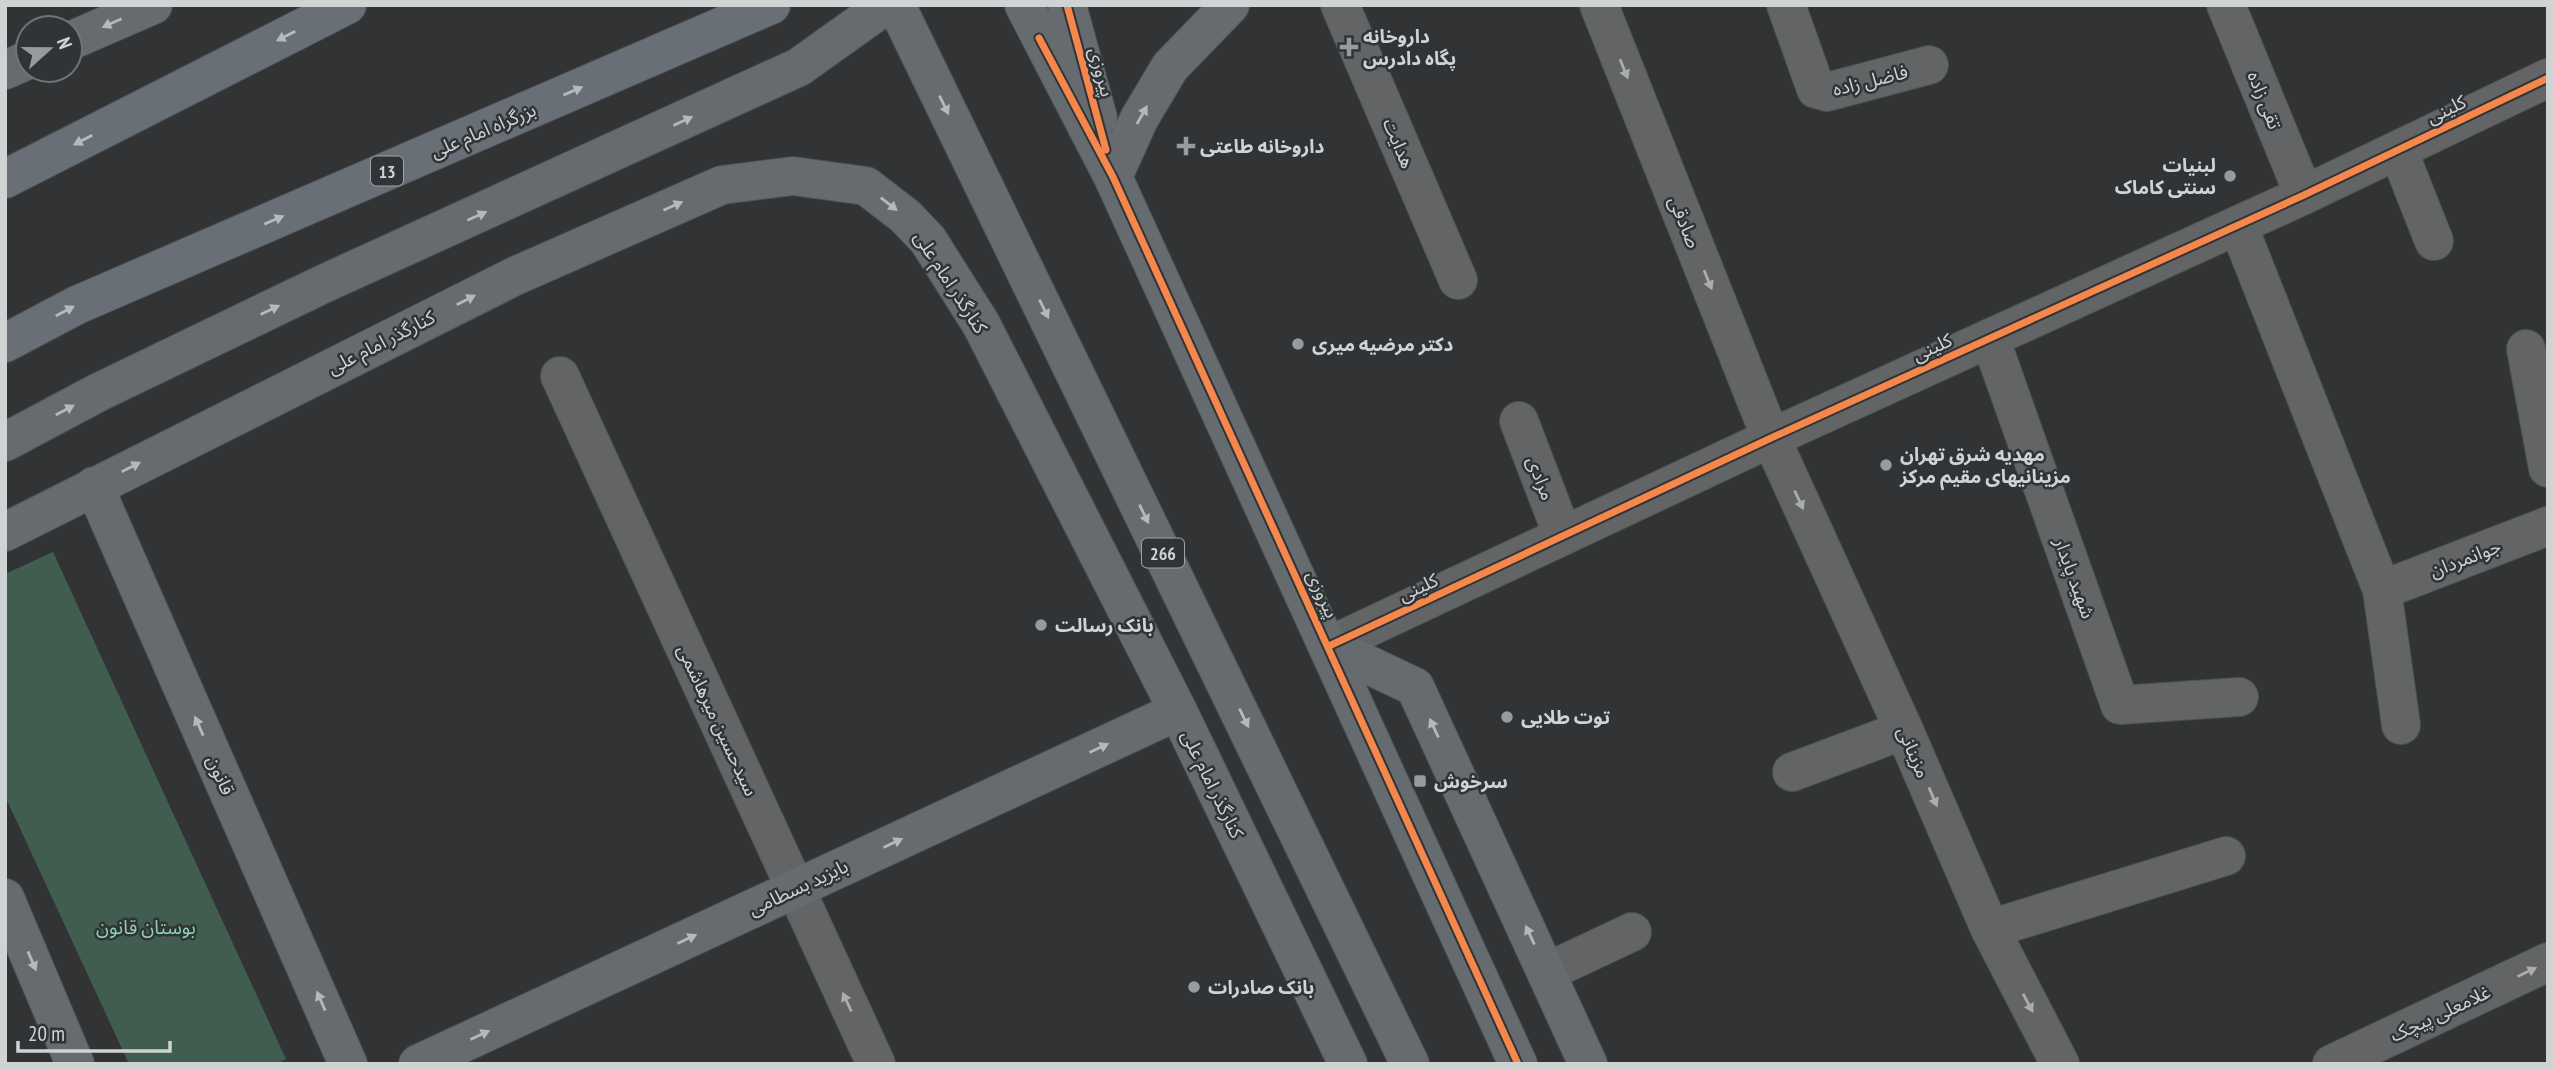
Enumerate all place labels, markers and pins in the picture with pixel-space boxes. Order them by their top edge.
place label: داروخانه پگاه دادرس [1363,24,1456,71]
marker: داروخانه پگاه دادرس [1341,39,1357,55]
place label: داروخانه طاعتی [1200,134,1324,158]
marker: داروخانه طاعتی [1178,138,1194,154]
place label: لبنیات سنتی کاماک [2115,153,2216,199]
marker: لبنیات سنتی کاماک [2222,168,2238,184]
place label: دکتر مرضیه میری [1312,332,1454,356]
marker: دکتر مرضیه میری [1290,336,1306,352]
place label: مهدیه شرق تهران مزینانیهای مقیم مرکز [1899,442,2071,491]
marker: مهدیه شرق تهران مزینانیهای مقیم مرکز [1878,457,1894,473]
place label: بانک رسالت [1055,613,1154,637]
marker: بانک رسالت [1033,617,1049,633]
place label: توت طلایی [1521,705,1610,729]
marker: توت طلایی [1499,709,1515,725]
place label: سرخوش [1434,769,1508,793]
marker: سرخوش [1412,773,1428,789]
place label: بانک صادرات [1208,975,1314,999]
marker: بانک صادرات [1186,979,1202,995]

